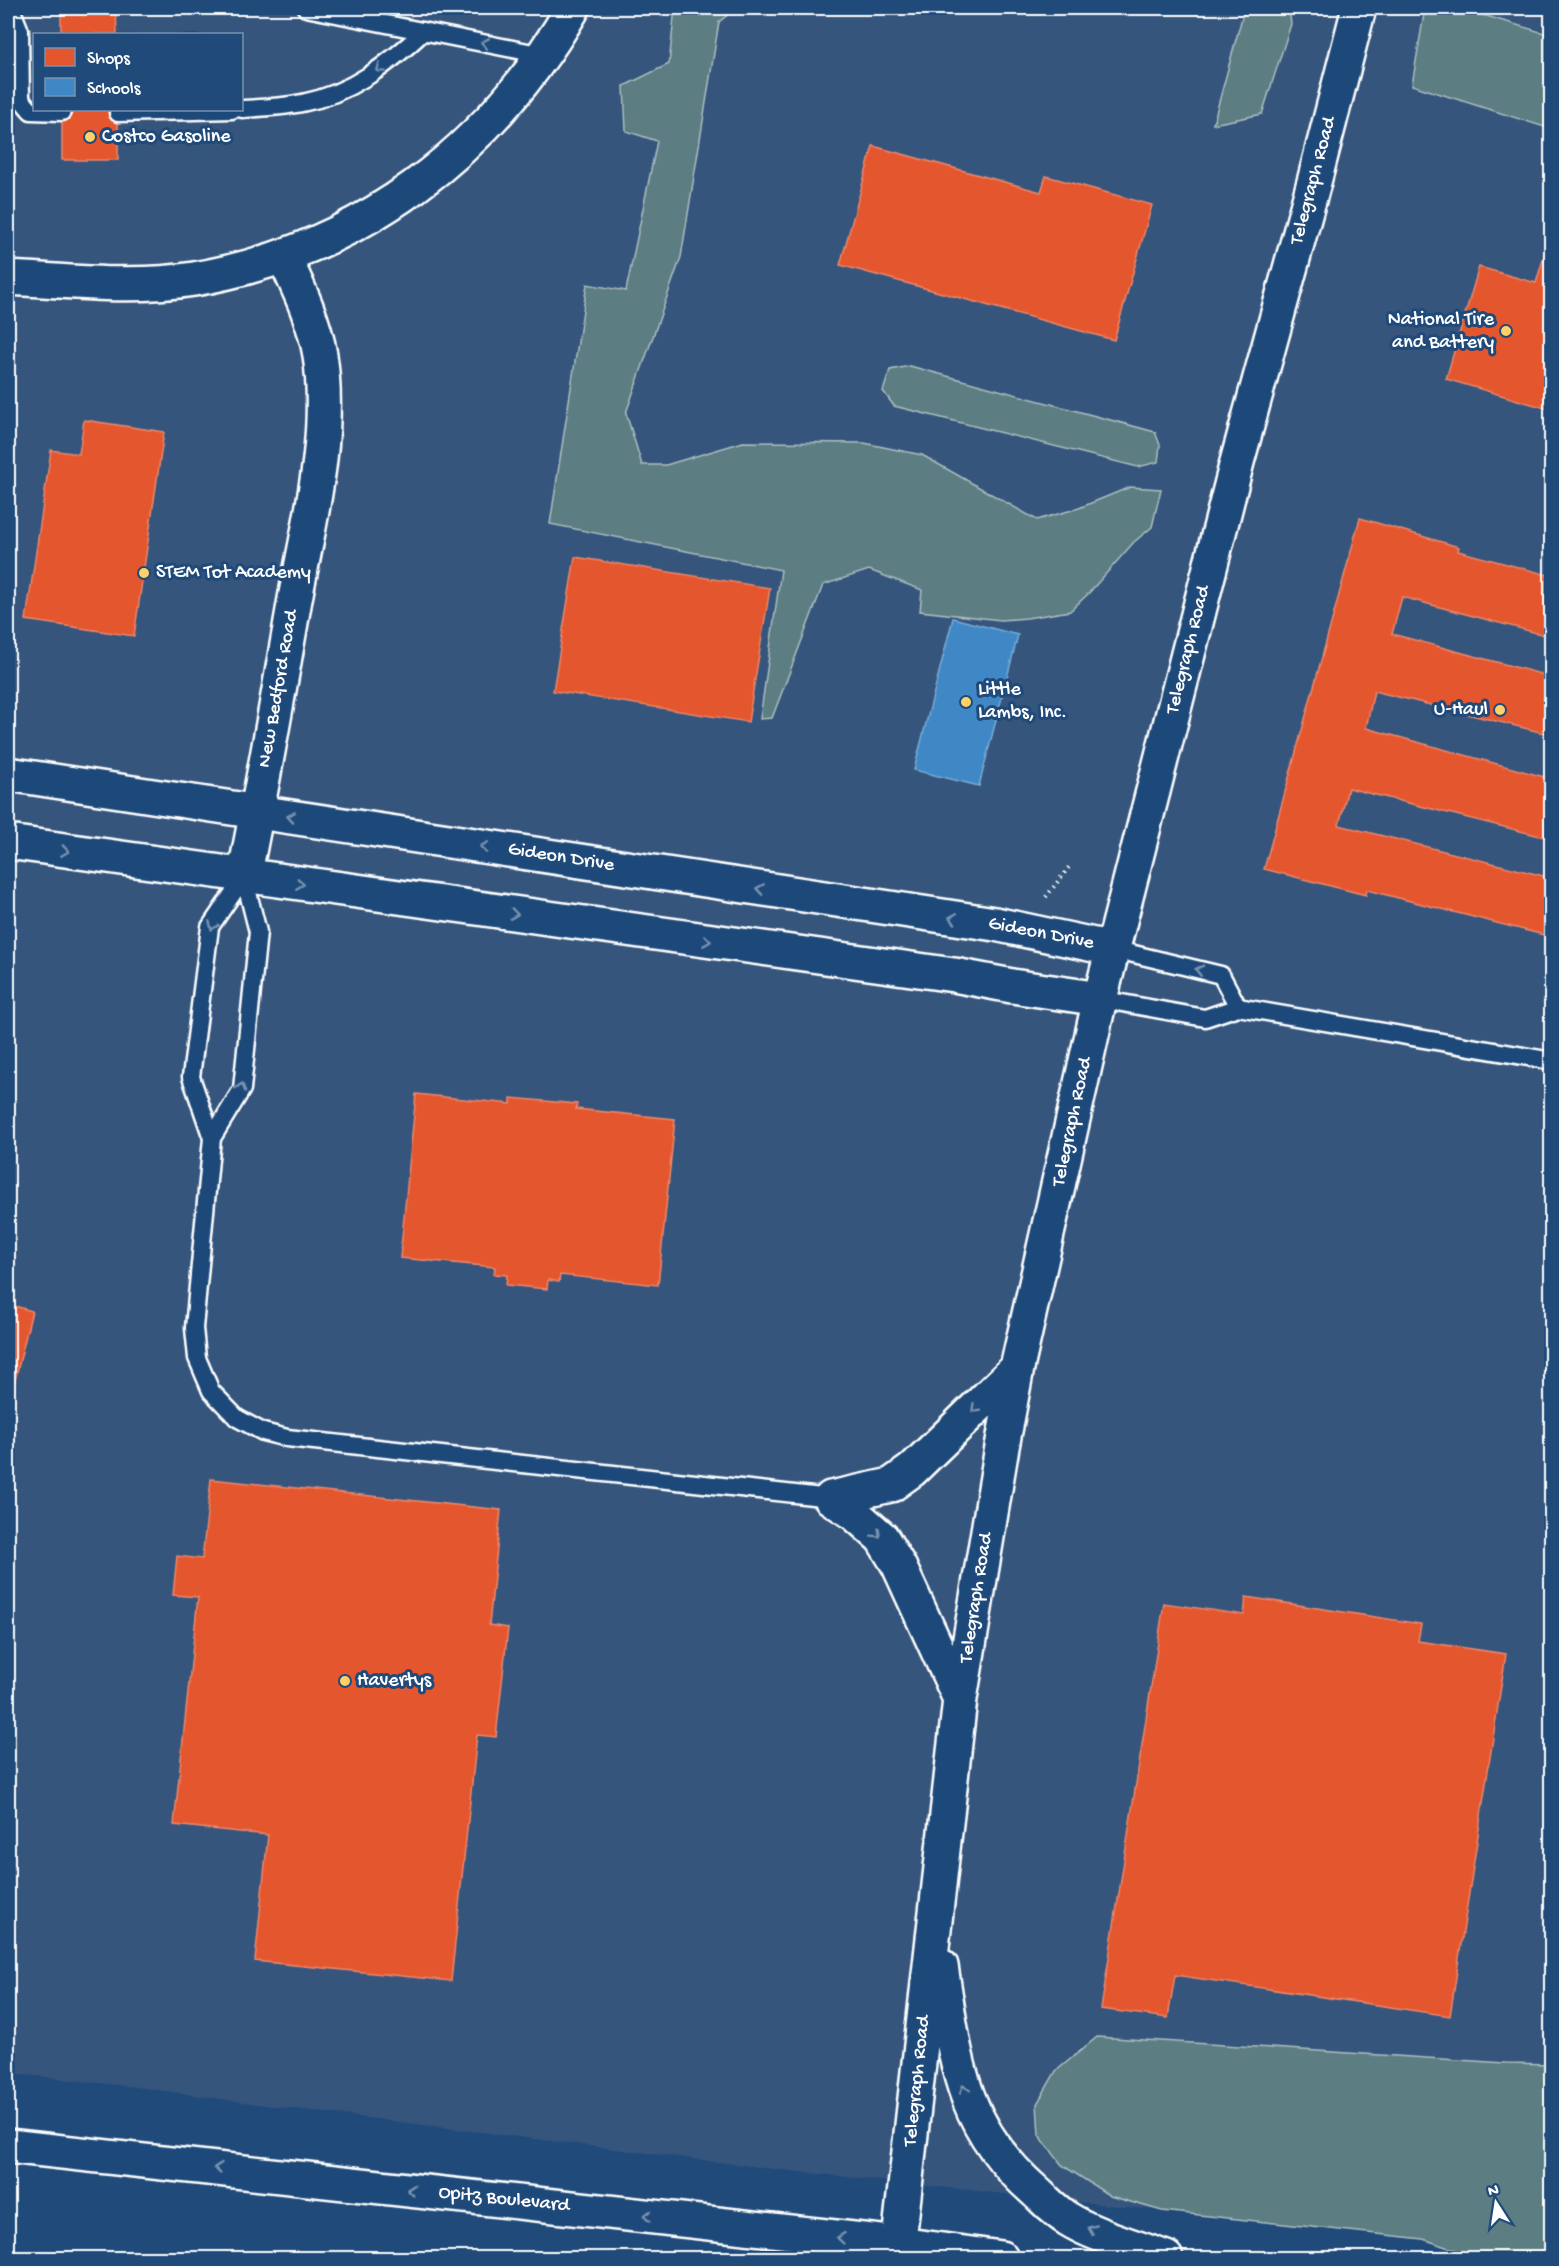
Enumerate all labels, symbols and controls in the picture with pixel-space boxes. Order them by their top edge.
legend [33,33,243,111]
one-way arrow [481,37,491,50]
text: Shops [87,49,131,70]
one-way arrow [375,62,386,73]
text: Schools [87,79,142,100]
street label: Telegraph Road [1286,112,1343,248]
place label: Costco Gasoline [102,126,231,149]
marker: Costco Gasoline [83,130,97,144]
place label: National Tire and Battery [1388,309,1495,355]
marker: National Tire and Battery [1499,324,1513,338]
place label: STEM Tot Academy [156,562,311,585]
marker: STEM Tot Academy [137,566,151,580]
street label: Telegraph Road [1162,581,1217,717]
street label: New Bedford Road [254,606,305,770]
place label: Little Lambs, Inc. [978,679,1067,725]
marker: Little Lambs, Inc. [959,695,973,709]
place label: U-Haul [1434,699,1488,722]
marker: U-Haul [1493,703,1507,717]
one-way arrow [287,812,296,824]
street label: Gideon Drive [506,838,616,878]
one-way arrow [479,841,489,853]
one-way arrow [61,844,70,856]
one-way arrow [295,878,305,890]
one-way arrow [755,883,764,895]
one-way arrow [509,907,519,920]
one-way arrow [948,912,957,924]
street label: Gideon Drive [986,912,1096,956]
one-way arrow [208,920,220,931]
one-way arrow [702,934,712,946]
one-way arrow [1195,964,1205,977]
street label: Telegraph Road [1048,1053,1098,1190]
one-way arrow [234,1082,246,1093]
one-way arrow [972,1402,982,1413]
one-way arrow [869,1527,880,1538]
street label: Telegraph Road [955,1529,999,1666]
place label: Havertys [357,1670,432,1693]
marker: Havertys [338,1674,352,1688]
street label: Telegraph Road [900,2012,937,2148]
one-way arrow [959,2084,971,2095]
one-way arrow [213,2162,222,2175]
north arrow [1466,2173,1526,2233]
text: N [1487,2181,1501,2202]
street label: Opitz Boulevard [437,2182,573,2219]
one-way arrow [407,2184,416,2197]
one-way arrow [642,2211,651,2223]
one-way arrow [1087,2225,1098,2237]
one-way arrow [836,2232,845,2245]

